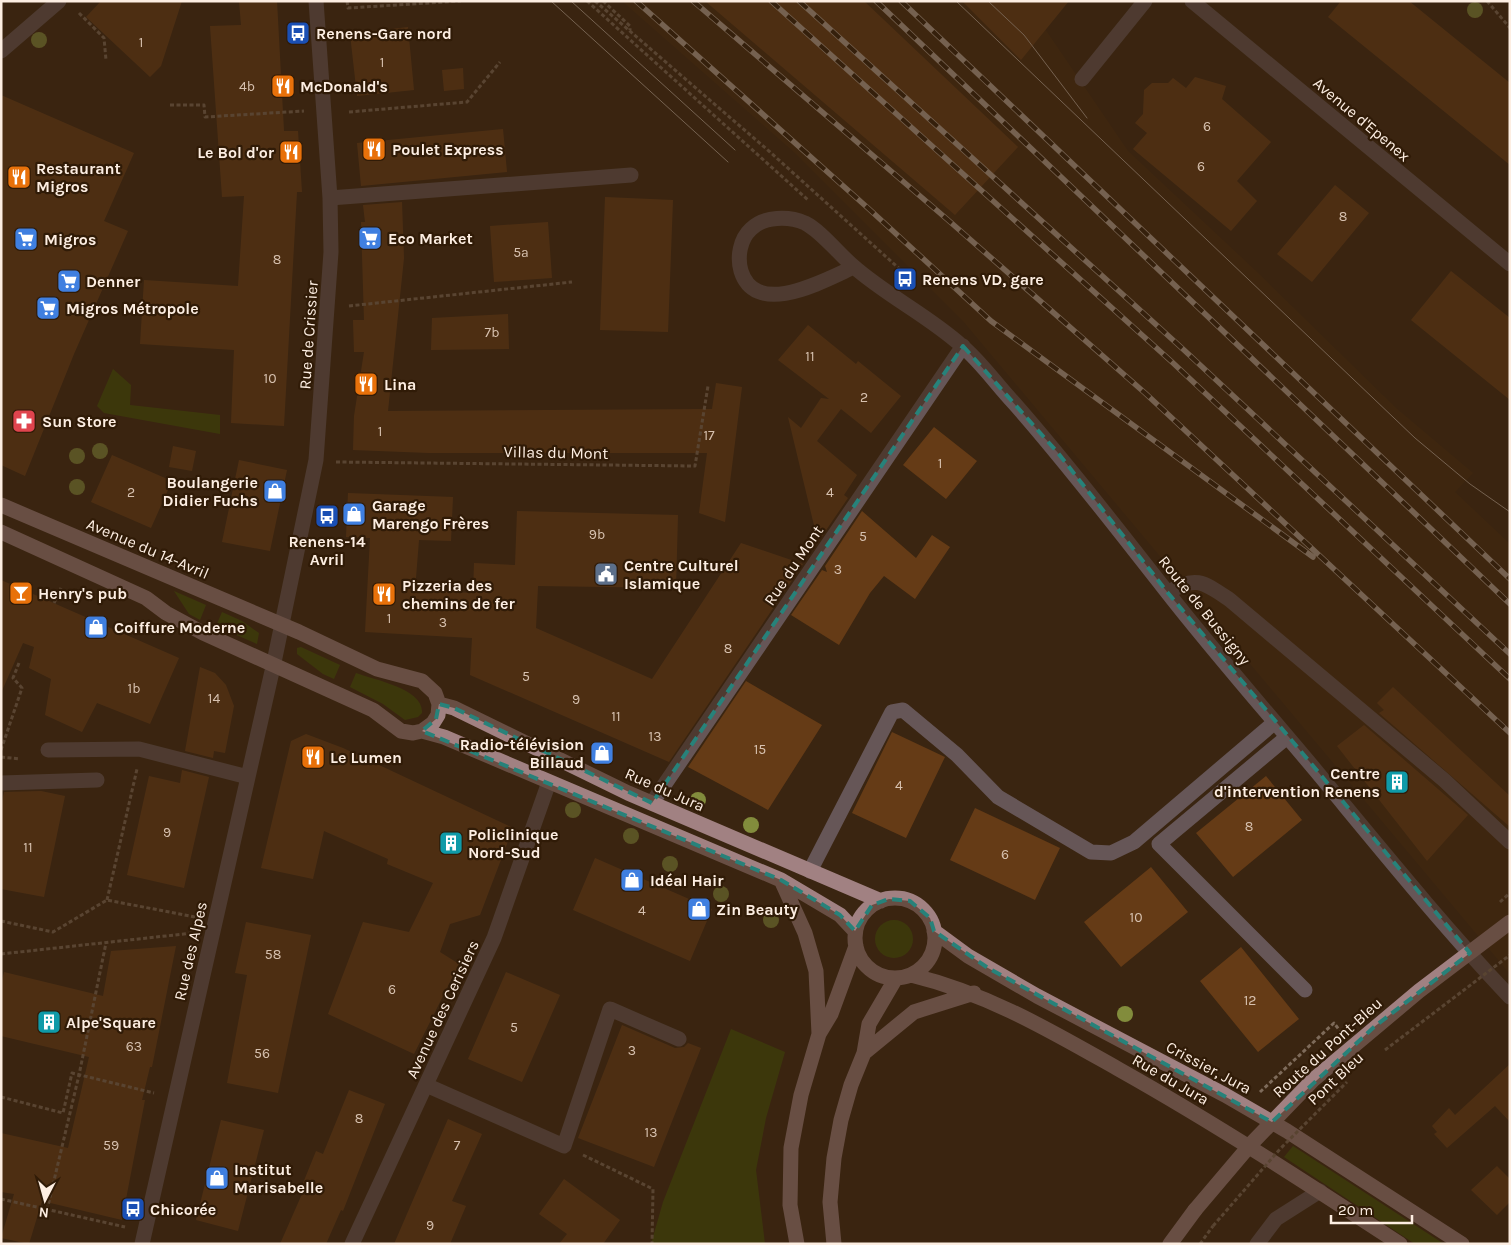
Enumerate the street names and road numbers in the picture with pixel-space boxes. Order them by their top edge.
street label: Avenue d'Epenex [1309,73,1414,165]
street label: Rue de Crissier [295,280,322,390]
street label: Villas du Mont [503,442,608,463]
street label: Avenue du 14-Avril [84,514,212,583]
street label: Rue du Mont [760,522,827,609]
street label: Route de Bussigny [1155,552,1255,669]
street label: Rue du Jura [622,763,708,815]
street label: Rue des Alpes [170,900,211,1002]
street label: Avenue des Cerisiers [402,937,483,1081]
street label: Route du Pont-Bleu [1269,993,1386,1101]
street label: Crissier, Jura [1163,1037,1255,1098]
street label: Pont Bleu [1303,1048,1367,1109]
street label: Rue du Jura [1129,1050,1212,1109]

